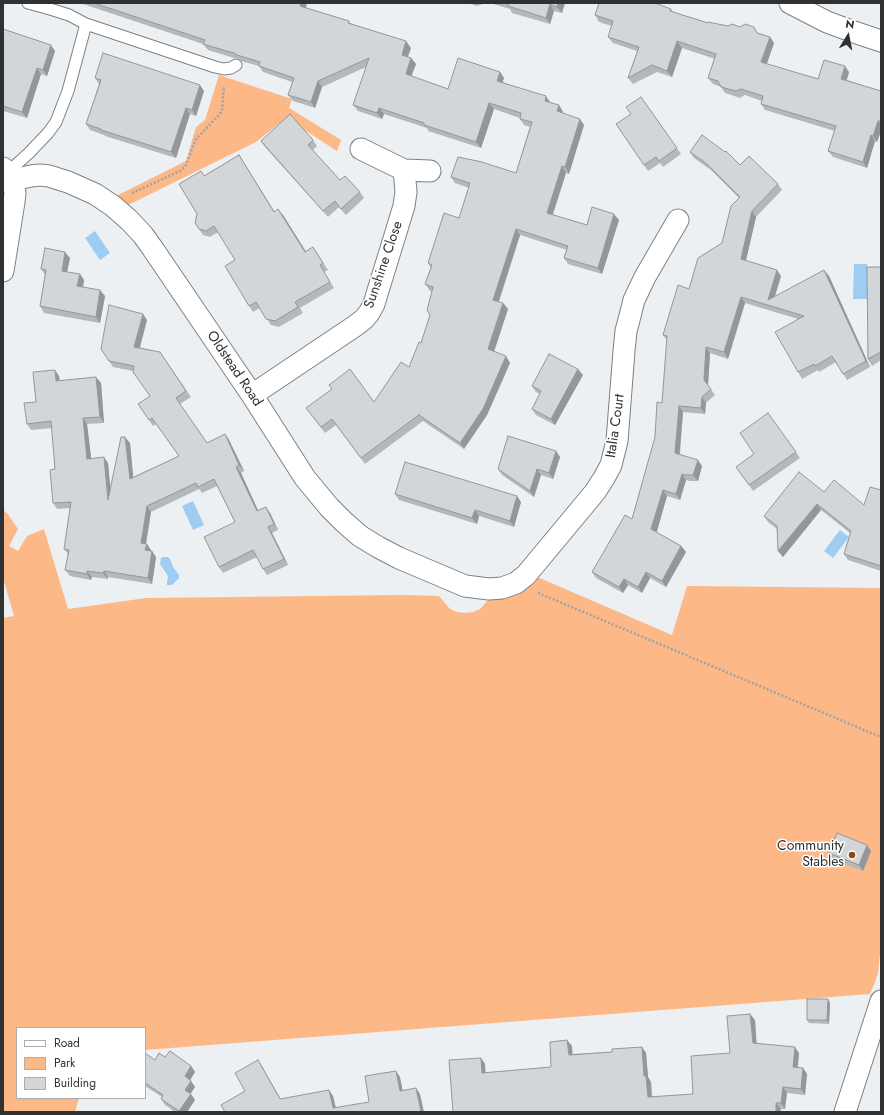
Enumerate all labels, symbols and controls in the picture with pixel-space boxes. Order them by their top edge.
north arrow [828,16,868,56]
text: N [844,16,856,33]
street label: Sunshine Close [361,219,407,311]
street label: Oldstead Road [203,328,265,410]
street label: Italia Court [603,393,629,459]
place label: Community Stables [777,839,844,872]
marker: Community Stables [847,850,857,860]
legend [16,1027,146,1099]
text: Road [54,1034,80,1052]
text: Park [54,1054,75,1072]
text: Building [54,1074,96,1092]

